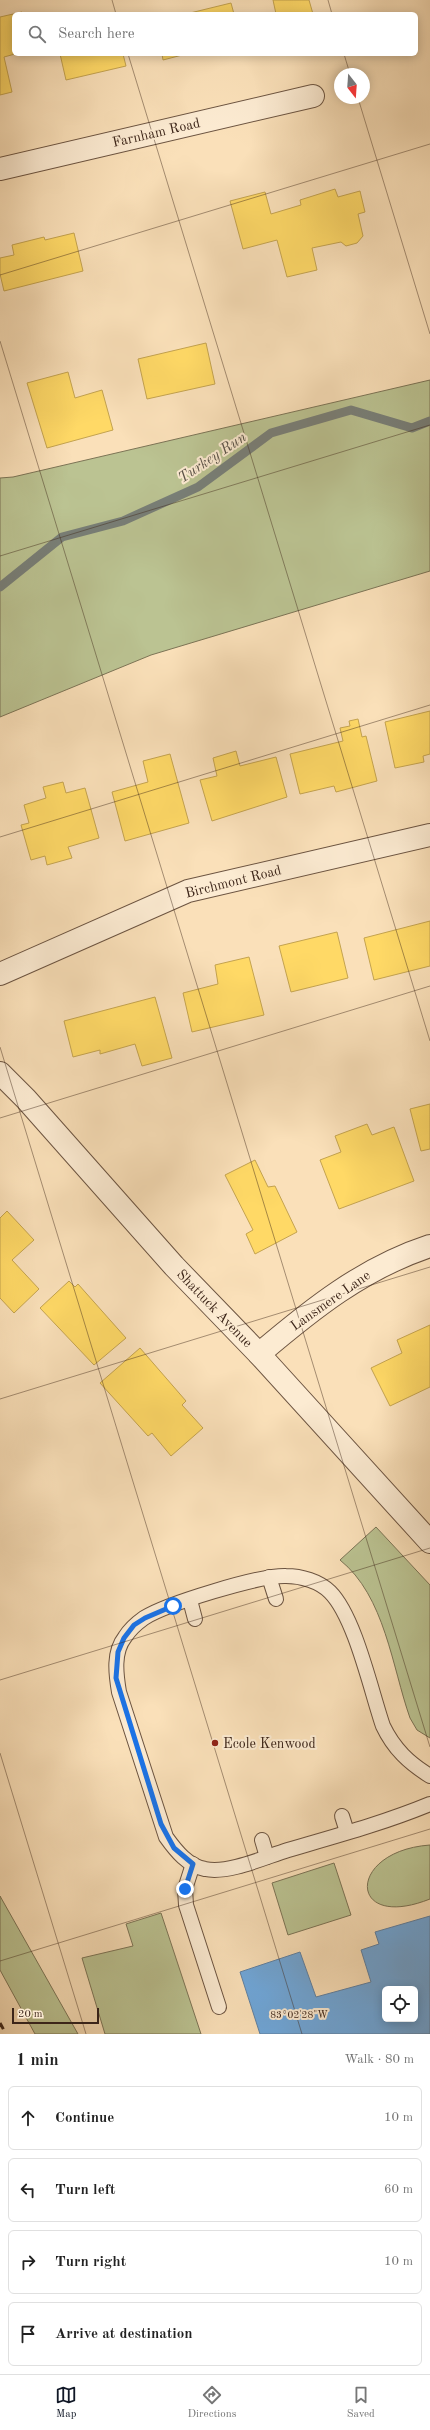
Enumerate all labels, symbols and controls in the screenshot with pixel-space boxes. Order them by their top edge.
search box [12,12,418,56]
icon: search [26,23,48,45]
text: Search here [58,27,135,42]
north arrow [334,68,370,104]
street label: Farnham Road [111,116,201,150]
water label: Turkey Run [176,430,250,486]
street label: Birchmont Road [184,863,283,901]
street label: Shattuck Avenue [174,1267,255,1350]
street label: Lansmere Lane [288,1268,373,1333]
route start [164,1597,182,1615]
place label: Ecole Kenwood [223,1737,316,1751]
marker: Ecole Kenwood [210,1738,220,1748]
route end [176,1880,194,1898]
map controls [382,1986,418,2022]
button: locate [382,1986,418,2022]
scale bar [12,2006,99,2025]
text: 20 m [18,2009,43,2020]
text: 83°02'28"W [270,2010,328,2020]
text: 1 min [16,2052,59,2069]
text: Walk · 80 m [345,2053,414,2066]
icon: ahead [17,2107,39,2129]
text: Continue [55,2111,114,2126]
text: 10 m [384,2111,413,2124]
icon: left [17,2179,39,2201]
text: Turn left [55,2183,115,2198]
text: 60 m [384,2183,413,2196]
icon: right [17,2251,39,2273]
text: Turn right [55,2255,126,2270]
text: 10 m [384,2255,413,2268]
icon: arrive [17,2323,39,2345]
text: Arrive at destination [55,2327,193,2342]
tab: Map [55,2384,77,2422]
tab: Directions [188,2384,236,2422]
tab: Saved [347,2384,375,2422]

